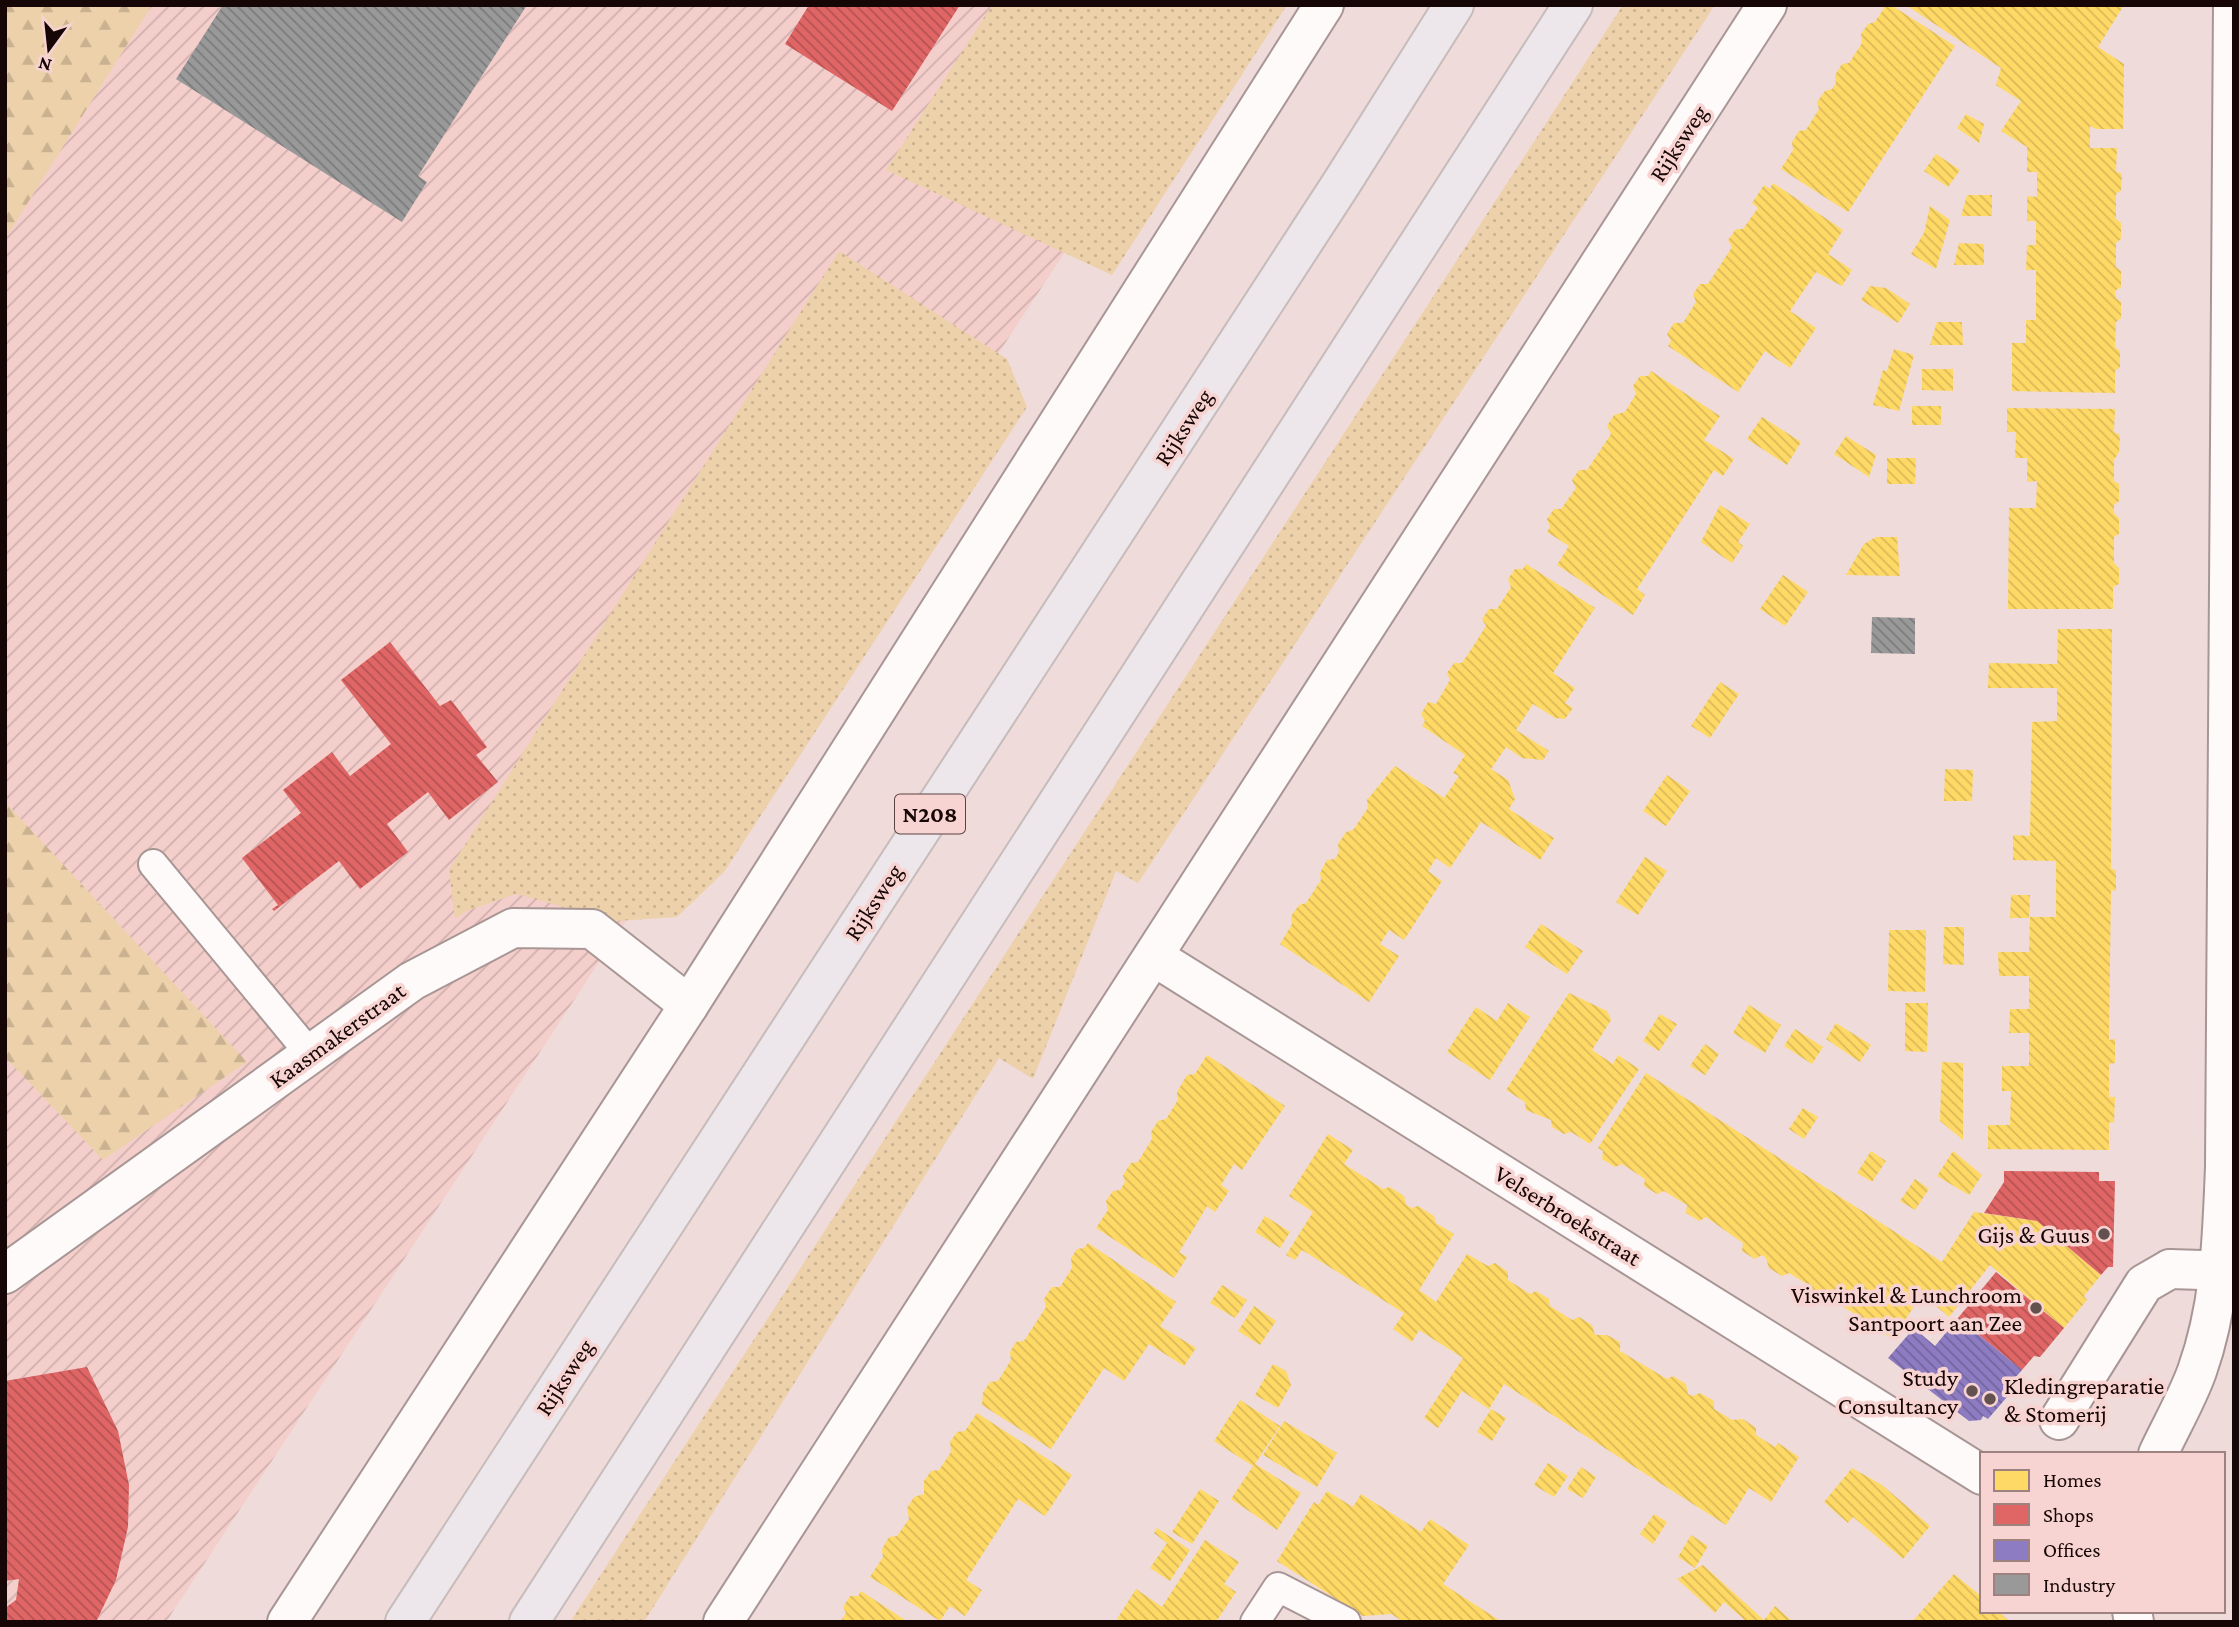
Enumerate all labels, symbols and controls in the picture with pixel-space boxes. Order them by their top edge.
north arrow [14,14,84,84]
text: N [36,53,54,77]
street label: Rijksweg [1643,99,1713,186]
street label: Rijksweg [1148,383,1218,470]
road number: N208 [895,794,965,834]
street label: Rijksweg [838,858,908,945]
street label: Kaasmakerstraat [264,976,411,1093]
street label: Velserbroekstraat [1490,1159,1647,1271]
place label: Gijs & Guus [1977,1221,2090,1248]
marker: Gijs & Guus [2096,1226,2112,1242]
place label: Viswinkel & Lunchroom Santpoort aan Zee [1791,1281,2022,1336]
marker: Viswinkel & Lunchroom Santpoort aan Zee [2028,1300,2044,1316]
street label: Rijksweg [529,1333,599,1420]
place label: Study Consultancy [1838,1364,1959,1419]
place label: Kledingreparatie & Stomerij [2004,1372,2164,1427]
marker: Study Consultancy [1964,1383,1980,1399]
marker: Kledingreparatie & Stomerij [1982,1391,1998,1407]
legend [1980,1452,2225,1613]
text: Homes [2043,1468,2102,1492]
text: Shops [2043,1503,2094,1527]
text: Offices [2043,1538,2101,1562]
text: Industry [2043,1573,2116,1597]

